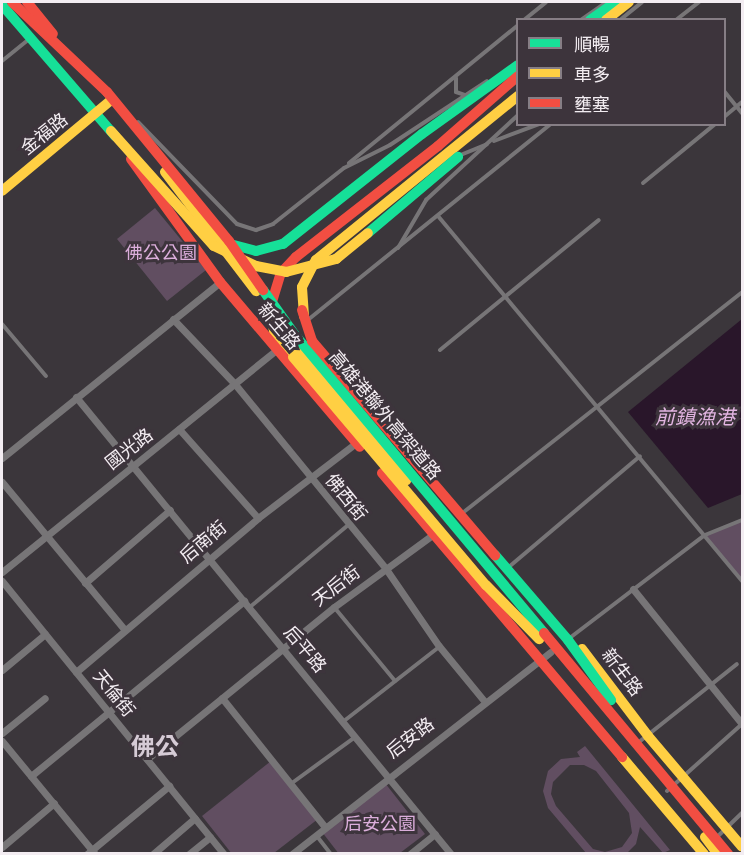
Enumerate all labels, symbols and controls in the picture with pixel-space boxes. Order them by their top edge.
legend [516,18,726,126]
text: 順暢 [574,37,610,55]
text: 車多 [574,67,610,85]
text: 壅塞 [574,97,610,115]
street label: 金福路 [17,110,73,160]
park label: 佛公公園 [125,243,197,265]
street label: 新生路 [252,299,304,355]
street label: 高雄港聯外高架道路 [324,347,444,485]
water label: 前鎮漁港 [655,406,735,430]
street label: 國光路 [102,425,158,475]
street label: 佛西街 [320,470,370,526]
street label: 后南街 [176,517,232,569]
street label: 天后街 [309,562,365,612]
street label: 后平路 [278,622,330,678]
street label: 新生路 [596,645,646,701]
street label: 天倫街 [88,666,138,722]
street label: 后安路 [383,714,439,764]
district label: 佛公 [131,735,179,763]
park label: 后安公園 [344,814,416,836]

